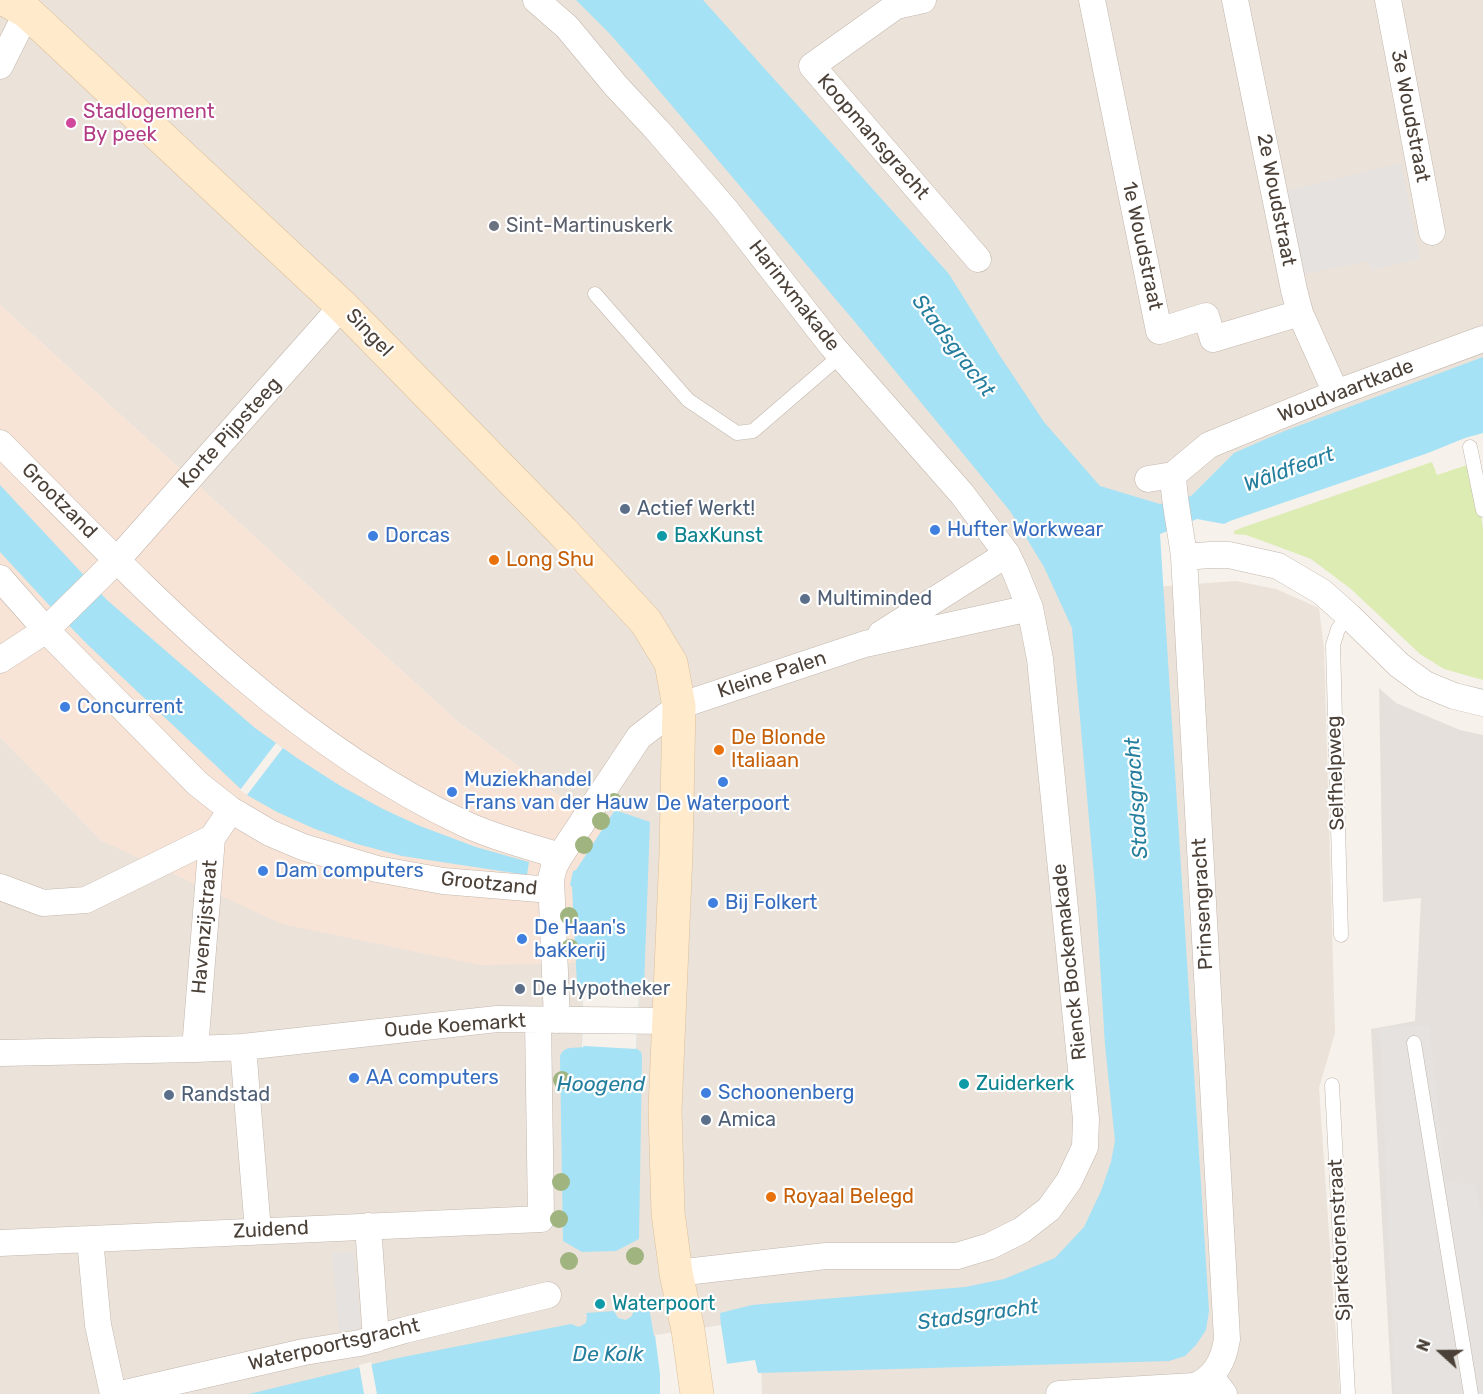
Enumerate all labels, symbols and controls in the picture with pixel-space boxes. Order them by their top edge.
street label: 3e Woudstraat [1385,48,1435,184]
street label: Koopmansgracht [812,69,934,205]
place label: Stadlogement By peek [83,100,214,147]
marker: Stadlogement By peek [64,116,78,130]
street label: 2e Woudstraat [1251,132,1301,268]
street label: 1e Woudstraat [1117,179,1167,313]
place label: Sint-Martinuskerk [506,214,673,238]
marker: Sint-Martinuskerk [487,219,501,233]
street label: Harinxmakade [743,236,845,356]
water label: Stadsgracht [906,290,1000,402]
street label: Singel [340,304,398,362]
street label: Woudvaartkade [1275,354,1417,428]
street label: Korte Pijpsteeg [174,372,286,494]
water label: Wâldfeart [1240,442,1338,498]
street label: Grootzand [16,458,102,544]
place label: Actief Werkt! [637,497,755,521]
marker: Actief Werkt! [618,502,632,516]
place label: Hufter Workwear [947,518,1103,542]
marker: Hufter Workwear [928,523,942,537]
place label: Dorcas [385,524,450,548]
place label: BaxKunst [674,524,763,548]
marker: Dorcas [366,529,380,543]
marker: BaxKunst [655,529,669,543]
place label: Long Shu [506,548,594,572]
marker: Long Shu [487,553,501,567]
place label: Multiminded [817,587,932,611]
marker: Multiminded [798,592,812,606]
street label: Kleine Palen [715,646,829,704]
place label: Concurrent [77,695,183,719]
marker: Concurrent [58,700,72,714]
street label: Selfhelpweg [1322,715,1350,831]
place label: De Blonde Italiaan [731,726,826,773]
water label: Stadsgracht [1120,736,1154,860]
marker: De Blonde Italiaan [712,743,726,757]
place label: Muziekhandel Frans van der Hauw [464,768,649,815]
marker: De Waterpoort [716,775,730,789]
marker: Muziekhandel Frans van der Hauw [445,785,459,799]
place label: De Waterpoort [656,792,790,816]
street label: Prinsengracht [1188,837,1218,971]
street label: Havenzijstraat [187,859,223,995]
place label: Dam computers [275,859,424,883]
street label: Rienck Bockemakade [1048,863,1092,1061]
marker: Dam computers [256,864,270,878]
street label: Grootzand [440,867,538,901]
place label: Bij Folkert [725,891,817,915]
marker: Bij Folkert [706,896,720,910]
place label: De Haan's bakkerij [534,916,626,963]
marker: De Haan's bakkerij [515,932,529,946]
place label: De Hypotheker [532,977,670,1001]
marker: De Hypotheker [513,982,527,996]
street label: Oude Koemarkt [383,1009,527,1043]
place label: AA computers [366,1066,499,1090]
marker: AA computers [347,1071,361,1085]
water label: Hoogend [557,1072,645,1098]
place label: Zuiderkerk [976,1072,1074,1096]
marker: Zuiderkerk [957,1077,971,1091]
place label: Schoonenberg [718,1081,854,1105]
place label: Randstad [181,1083,270,1107]
marker: Schoonenberg [699,1086,713,1100]
marker: Randstad [162,1088,176,1102]
place label: Amica [718,1108,776,1132]
marker: Amica [699,1113,713,1127]
street label: Sjarketorenstraat [1324,1158,1356,1322]
place label: Royaal Belegd [783,1185,914,1209]
marker: Royaal Belegd [764,1190,778,1204]
street label: Zuidend [233,1216,309,1244]
place label: Waterpoort [612,1292,715,1316]
water label: Stadsgracht [916,1294,1040,1336]
marker: Waterpoort [593,1297,607,1311]
street label: Waterpoortsgracht [246,1314,422,1376]
north arrow [1411,1322,1471,1382]
text: N [1413,1337,1435,1354]
water label: De Kolk [572,1342,644,1368]

